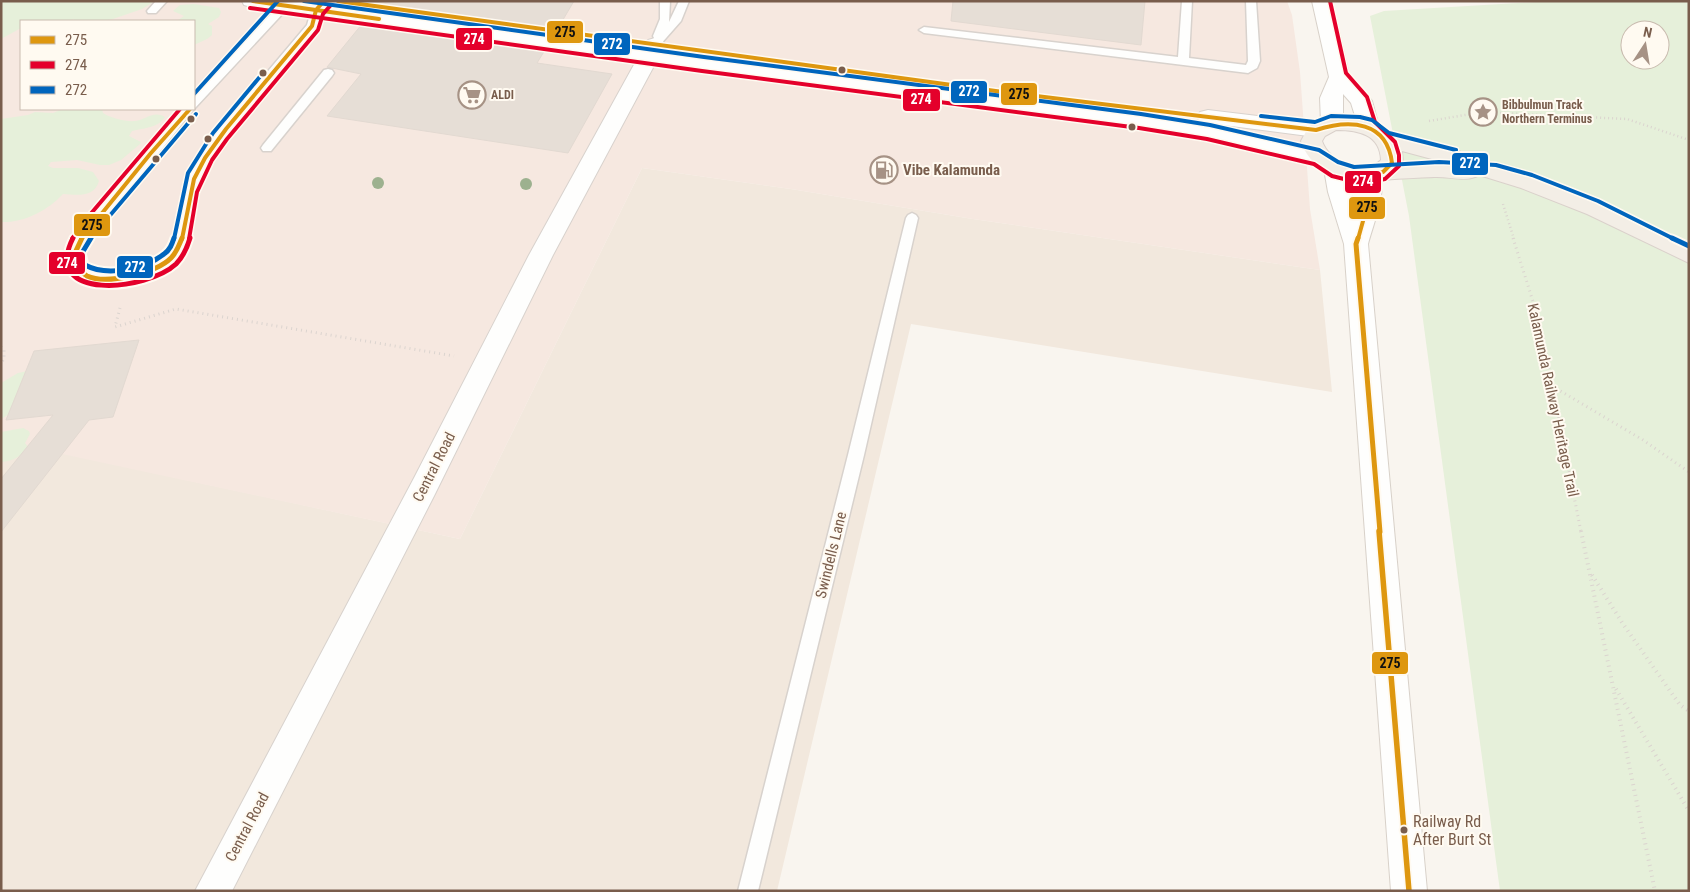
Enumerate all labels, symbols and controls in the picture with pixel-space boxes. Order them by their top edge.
legend [20,20,195,110]
line badge: 275 [546,20,584,44]
north arrow [1620,20,1670,70]
text: 275 [554,24,576,40]
text: N [1642,24,1654,41]
line badge: 274 [455,27,493,51]
text: 275 [65,31,87,49]
text: 274 [463,31,485,47]
line badge: 272 [593,32,631,56]
text: 272 [601,36,623,52]
text: 274 [65,56,87,74]
unlabelled marker [837,65,847,75]
unlabelled marker [258,68,268,78]
supermarket icon: ALDI [457,80,487,110]
line badge: 272 [950,80,988,104]
text: 272 [65,81,87,99]
line badge: 275 [1000,82,1038,106]
text: 272 [958,83,980,99]
text: 275 [1008,86,1030,102]
place label: ALDI [491,88,514,102]
line badge: 274 [902,88,941,112]
text: 274 [910,91,932,107]
place icon: Bibbulmun Track Northern Terminus [1468,97,1498,127]
place label: Bibbulmun Track Northern Terminus [1502,98,1593,126]
unlabelled marker [186,114,196,124]
unlabelled marker [1127,122,1137,132]
unlabelled marker [203,134,213,144]
line badge: 272 [1451,152,1489,176]
unlabelled marker [151,154,161,164]
fuel station icon: Vibe Kalamunda [869,155,899,185]
text: 272 [1459,155,1481,171]
place label: Vibe Kalamunda [903,161,1000,179]
line badge: 274 [1344,170,1382,194]
text: 274 [1352,173,1374,189]
line badge: 275 [1348,196,1386,220]
text: 275 [1356,199,1378,215]
line badge: 275 [73,213,111,237]
text: 275 [81,217,103,233]
line badge: 274 [48,251,86,275]
text: 274 [56,255,78,271]
line badge: 272 [116,255,154,279]
text: 272 [124,259,146,275]
street label: Kalamunda Railway Heritage Trail [1524,301,1582,499]
street label: Central Road [409,429,459,505]
street label: Swindells Lane [812,510,850,600]
line badge: 275 [1371,651,1409,675]
text: 275 [1379,655,1401,671]
street label: Central Road [221,789,273,865]
place label: Railway Rd After Burt St [1413,812,1492,849]
marker: Railway Rd After Burt St [1399,825,1409,835]

